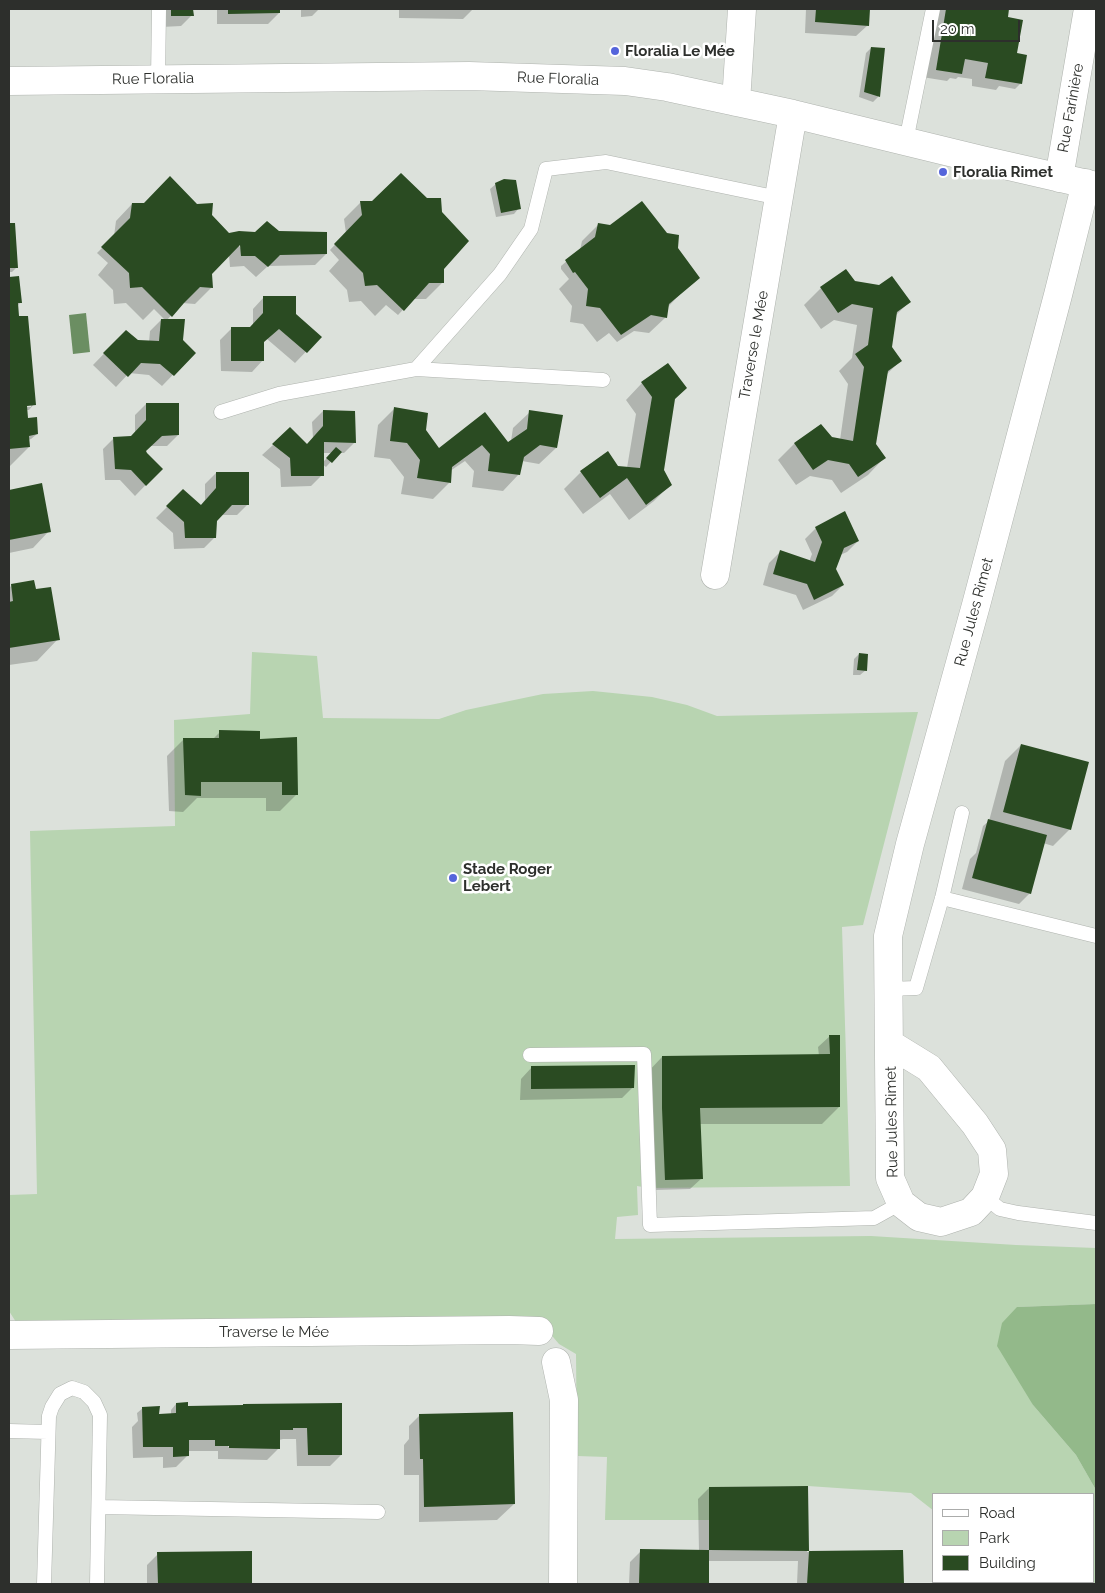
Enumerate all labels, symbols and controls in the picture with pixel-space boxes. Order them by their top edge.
scale bar [935,10,1022,42]
text: 20 m [940,20,975,38]
place label: Floralia Le Mée [625,42,735,60]
marker: Floralia Le Mée [609,45,621,57]
street label: Rue Farinière [1054,62,1088,154]
street label: Rue Floralia [112,69,194,89]
street label: Rue Floralia [517,69,599,89]
place label: Floralia Rimet [953,163,1053,181]
marker: Floralia Rimet [937,166,949,178]
street label: Traverse le Mée [736,289,772,401]
street label: Rue Jules Rimet [951,556,997,668]
place label: Stade Roger Lebert [463,860,552,895]
marker: Stade Roger Lebert [447,872,459,884]
street label: Rue Jules Rimet [882,1066,902,1178]
street label: Traverse le Mée [219,1323,329,1341]
legend [932,1493,1095,1583]
text: Road [979,1504,1015,1522]
text: Park [979,1529,1010,1547]
text: Building [979,1554,1036,1572]

